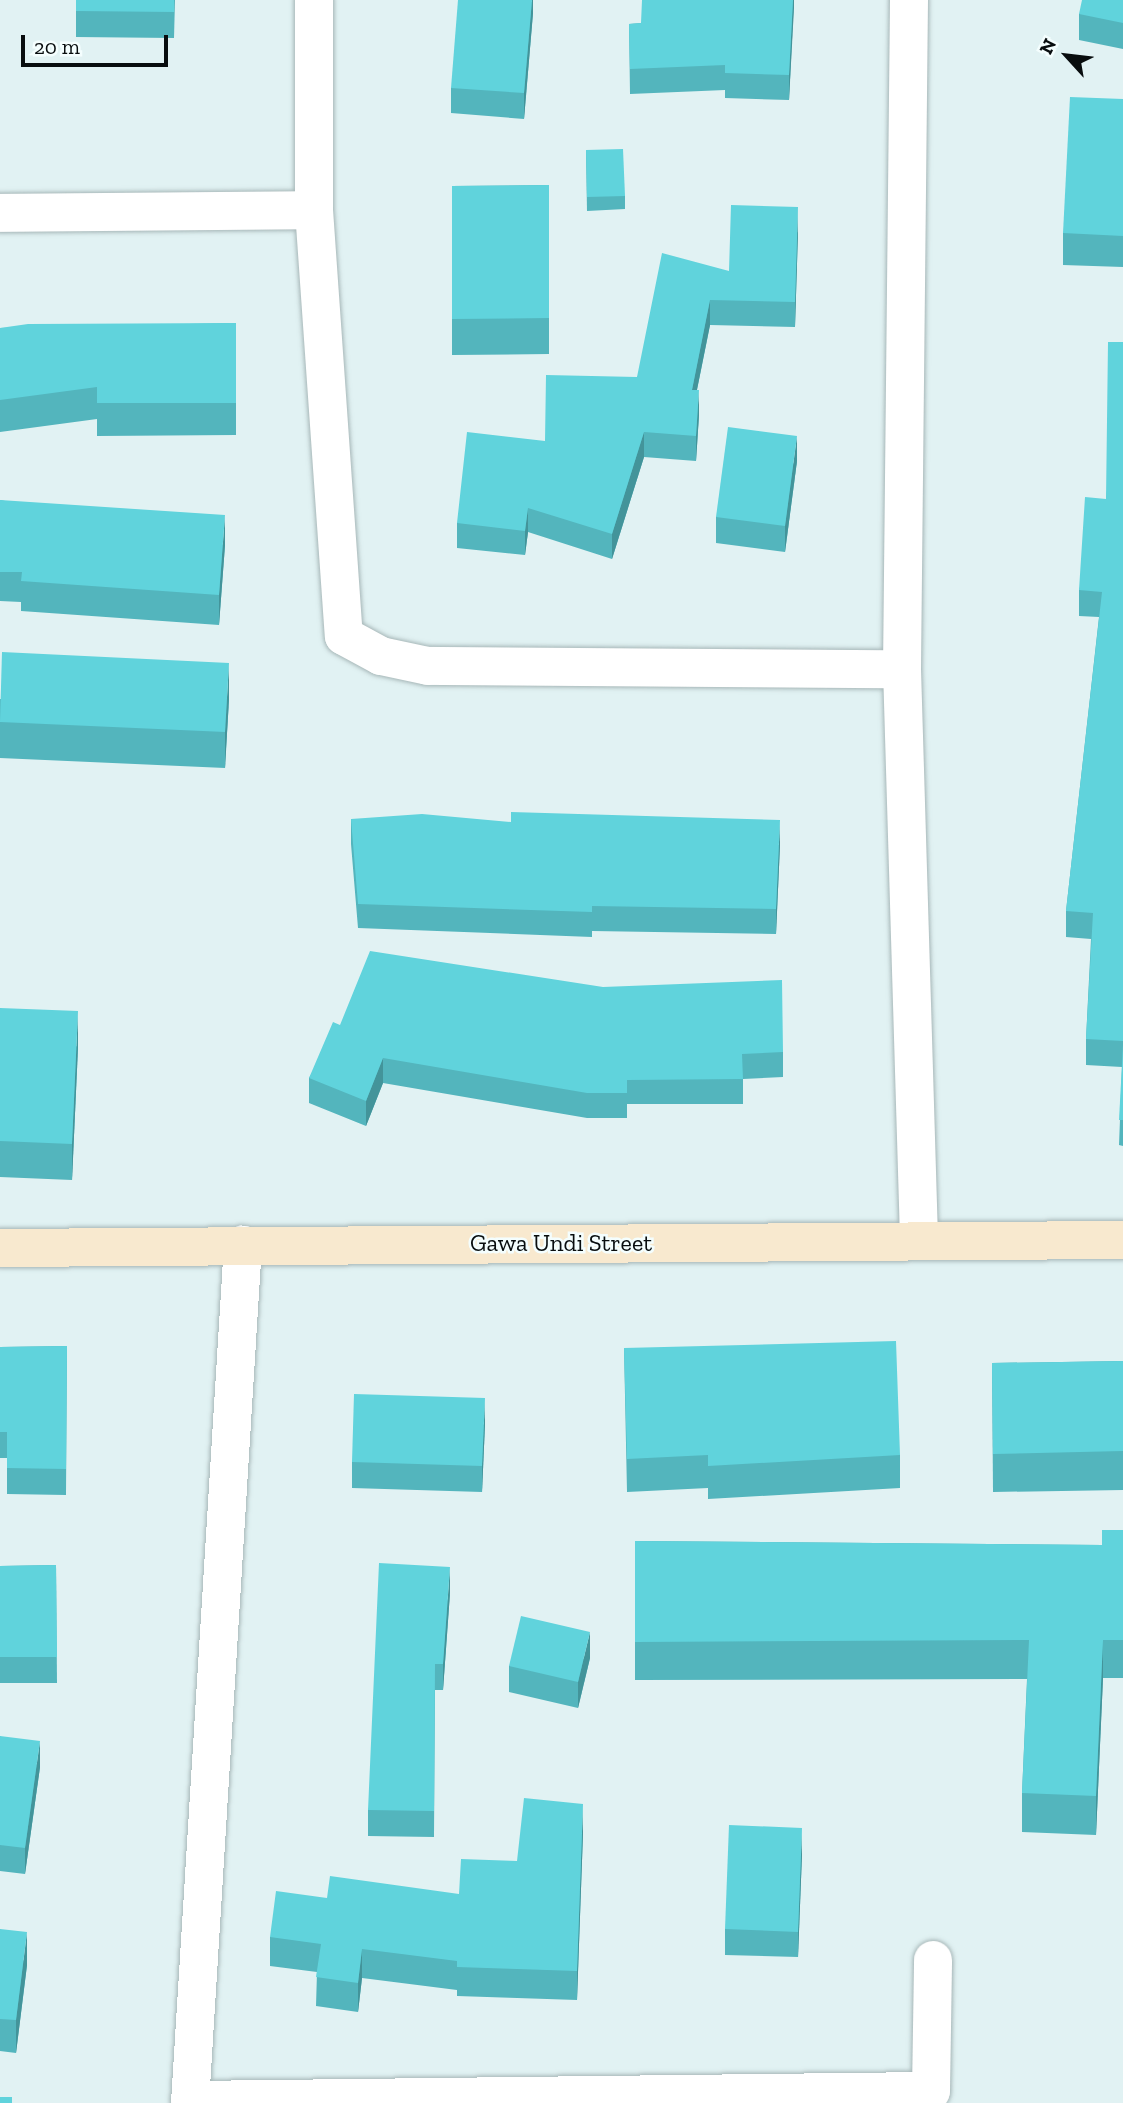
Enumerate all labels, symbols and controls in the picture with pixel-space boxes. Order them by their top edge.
scale bar [24,21,172,65]
north arrow [1032,21,1102,91]
text: 20 m [34,34,80,59]
text: N [1034,35,1061,58]
street label: Gawa Undi Street [470,1229,652,1257]

